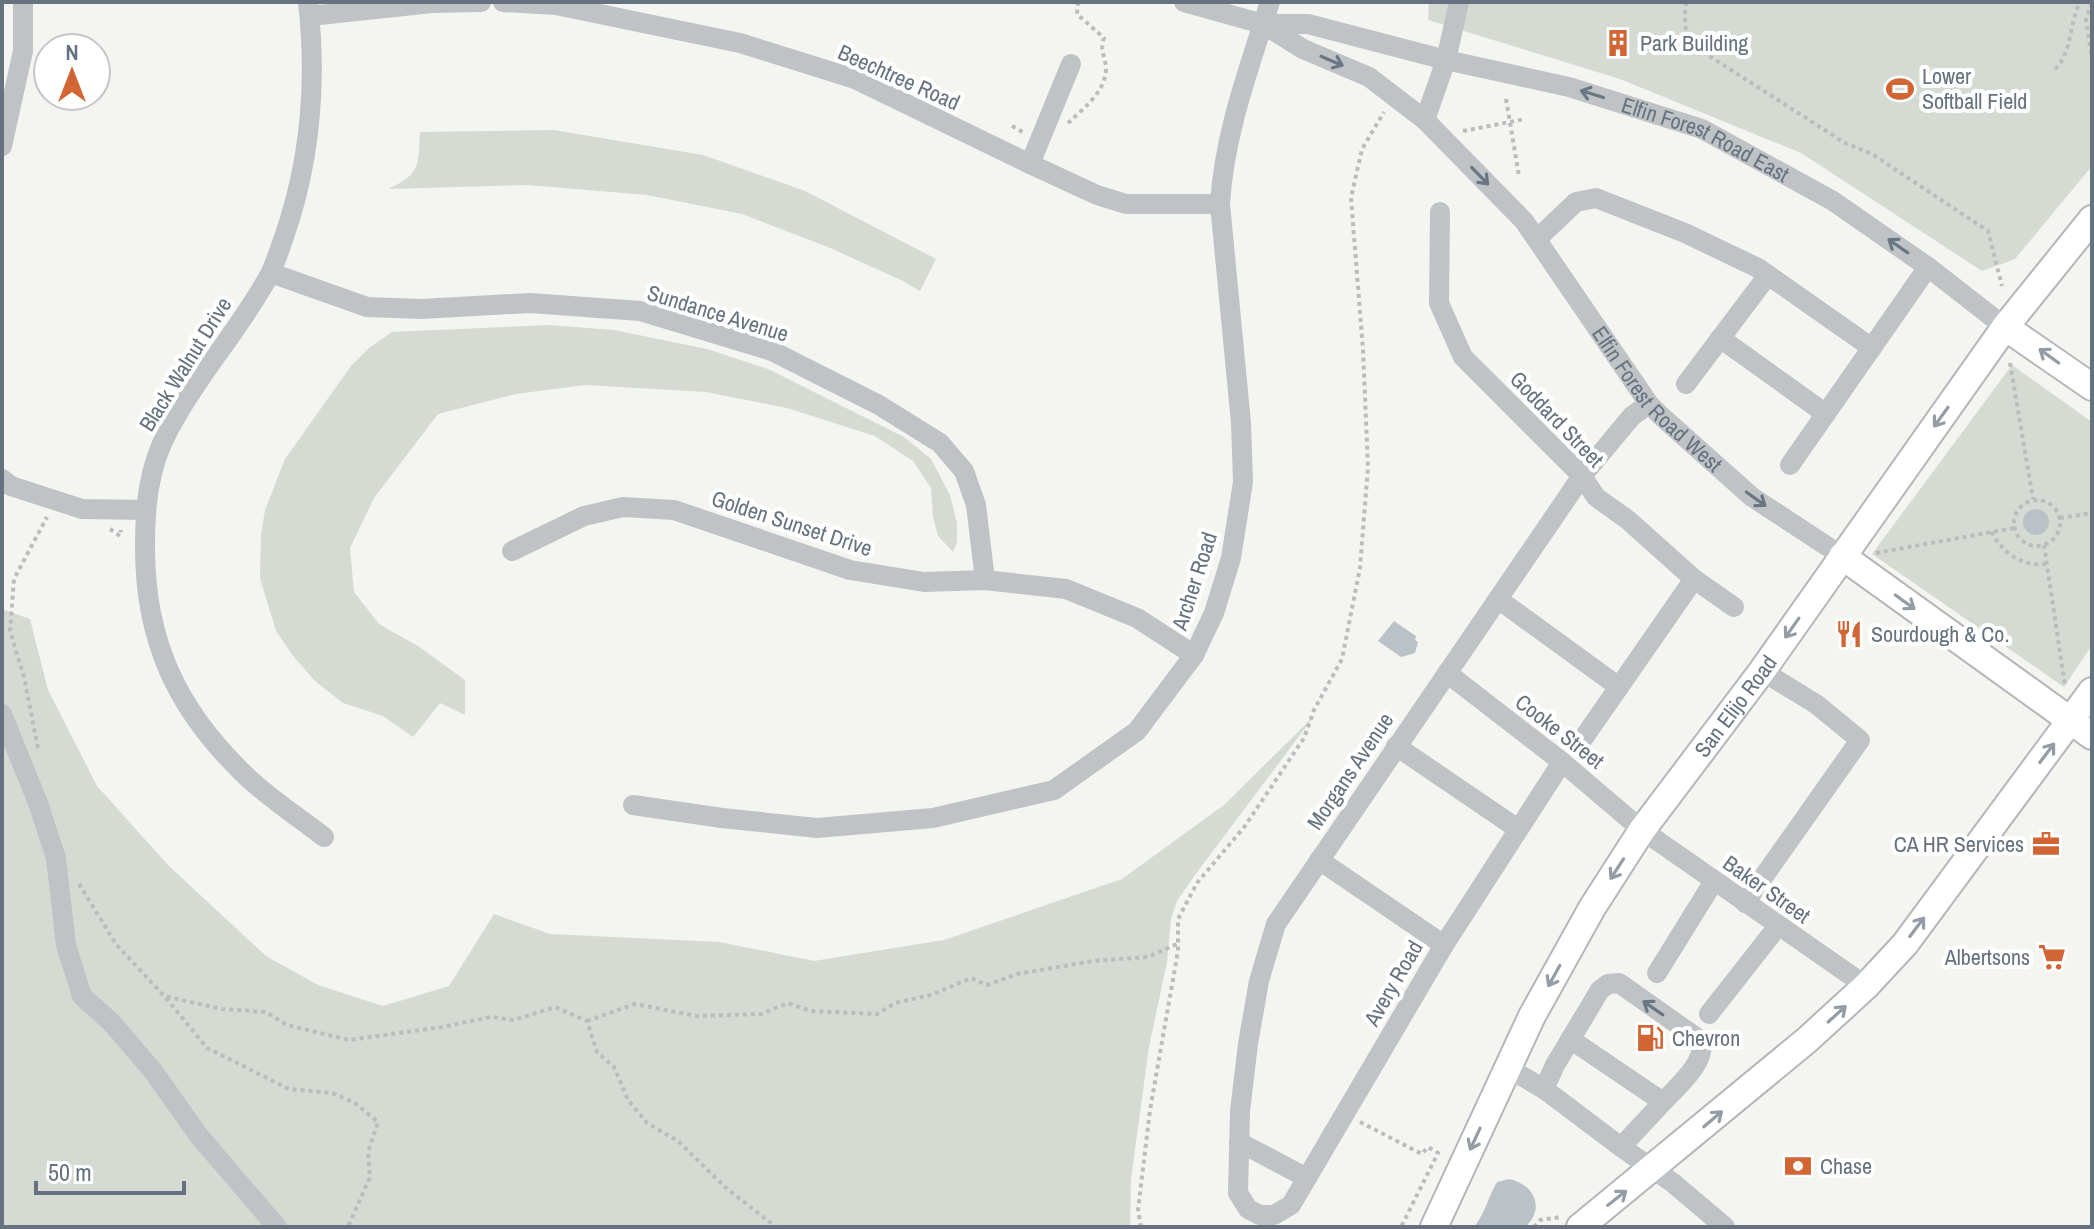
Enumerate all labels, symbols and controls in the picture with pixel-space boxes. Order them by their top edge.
building icon: Park Building [1603,28,1633,58]
place label: Park Building [1640,28,1748,58]
north arrow [32,32,112,112]
text: N [65,37,79,67]
street label: Beechtree Road [833,37,965,117]
one-way arrow [1319,54,1344,69]
place label: Lower Softball Field [1922,61,2027,116]
sports icon: Lower Softball Field [1885,74,1915,104]
one-way arrow [1580,86,1605,100]
street label: Elfin Forest Road East [1618,90,1795,189]
one-way arrow [1470,166,1489,185]
one-way arrow [1888,238,1910,254]
street label: Sundance Avenue [644,277,792,349]
street label: Black Walnut Drive [132,291,238,437]
street label: Elfin Forest Road West [1585,320,1729,479]
one-way arrow [2039,348,2060,365]
street label: Goddard Street [1503,364,1611,474]
one-way arrow [1933,406,1950,428]
street label: Golden Sunset Drive [708,483,876,563]
one-way arrow [1745,490,1766,507]
street label: Archer Road [1164,528,1224,635]
one-way arrow [1894,593,1915,610]
one-way arrow [1784,616,1800,638]
restaurant icon: Sourdough & Co. [1834,619,1864,649]
place label: Sourdough & Co. [1871,619,2009,649]
street label: San Elijo Road [1687,649,1784,763]
street label: Cooke Street [1509,687,1611,775]
street label: Morgans Avenue [1300,707,1400,835]
one-way arrow [2038,743,2055,764]
place label: CA HR Services [1894,829,2024,859]
office icon: CA HR Services [2031,829,2061,859]
street label: Baker Street [1717,848,1817,930]
one-way arrow [1608,857,1624,880]
one-way arrow [1908,917,1925,938]
street label: Avery Road [1356,935,1429,1032]
place label: Albertsons [1944,942,2030,972]
supermarket icon: Albertsons [2037,942,2067,972]
one-way arrow [1546,964,1561,988]
one-way arrow [1642,1000,1664,1016]
one-way arrow [1827,1005,1847,1023]
fuel station icon: Chevron [1635,1023,1665,1053]
place label: Chevron [1672,1023,1740,1053]
one-way arrow [1703,1110,1723,1128]
one-way arrow [1467,1126,1482,1150]
scale bar [36,1145,184,1195]
bank icon: Chase [1783,1151,1813,1181]
place label: Chase [1820,1151,1872,1181]
text: 50 m [48,1156,92,1188]
one-way arrow [1606,1189,1627,1207]

